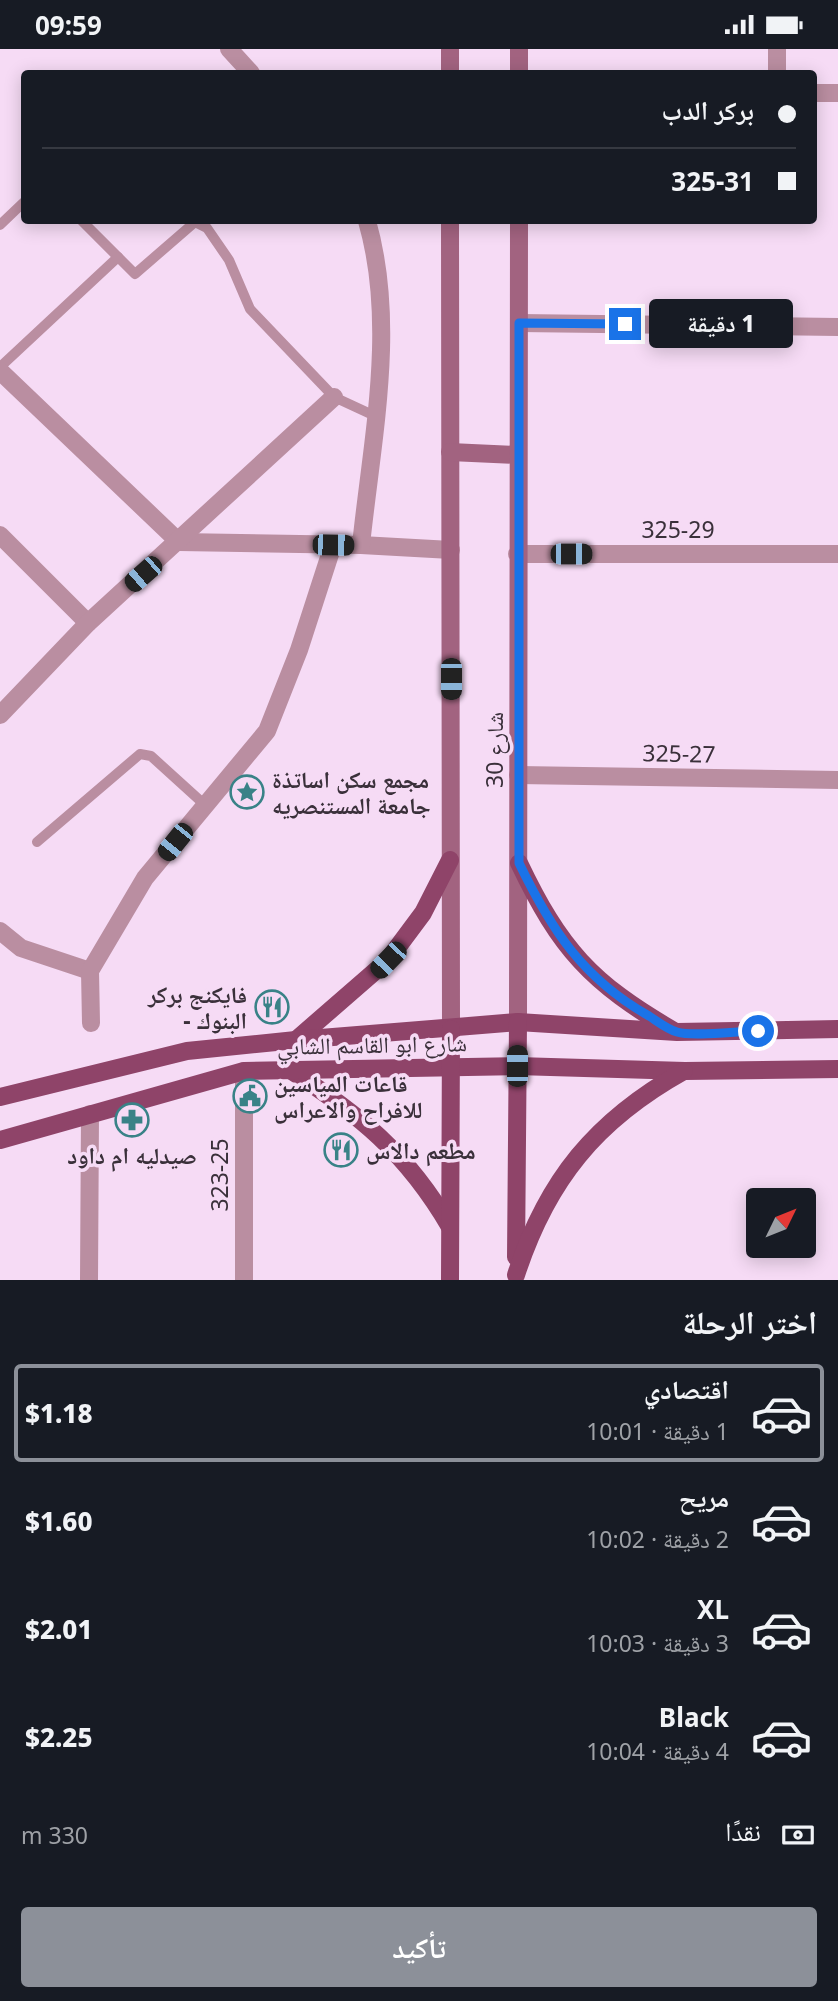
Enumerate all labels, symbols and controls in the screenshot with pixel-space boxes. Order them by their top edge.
text: 09:59 [35,7,102,43]
text: بركر الدب [661,92,754,128]
text: 325-31 [671,163,754,199]
callout: 1 دقيقة [650,299,793,349]
text: 1 دقيقة [687,307,755,339]
route end [609,308,641,340]
street label: 325-29 [641,513,715,545]
car [312,534,355,556]
car [551,544,593,565]
car [121,552,166,596]
car [441,658,462,700]
street label: شارع 30 [478,712,510,788]
street label: 325-27 [642,736,716,770]
place label: مجمع سكن اساتذة جامعة المستنصريه [272,763,431,821]
place icon: مجمع سكن اساتذة جامعة المستنصريه [228,773,266,811]
car [154,819,197,865]
car [366,938,411,982]
place label: فايكنج بركر - البنوك [147,978,247,1036]
restaurant icon: فايكنج بركر - البنوك [253,988,291,1026]
route start [742,1015,774,1047]
street label: شارع ابو القاسم الشابي [277,1026,467,1065]
car [507,1045,528,1087]
place label: قاعات المياسين للافراح والاعراس [274,1067,422,1125]
public building icon: قاعات المياسين للافراح والاعراس [231,1077,269,1115]
pharmacy icon: صيدليه ام داود [113,1101,151,1139]
restaurant icon: مطعم دالاس [322,1131,360,1169]
place label: مطعم دالاس [366,1134,476,1167]
street label: 323-25 [203,1138,235,1212]
place label: صيدليه ام داود [67,1139,197,1172]
north arrow [746,1188,816,1258]
map controls [746,1188,816,1258]
text: اختر الرحلة [682,1300,817,1343]
text: اقتصادي [644,1371,729,1407]
icon: car [750,1382,813,1445]
text: $1.18 [25,1395,92,1431]
text: 1 دقيقة · 10:01 [586,1415,729,1447]
text: مريح [679,1479,729,1515]
icon: car [750,1490,813,1553]
text: $1.60 [25,1503,92,1539]
text: 2 دقيقة · 10:02 [586,1523,729,1555]
text: XL [697,1591,729,1627]
icon: car [750,1598,813,1661]
text: $2.01 [25,1611,92,1647]
text: 3 دقيقة · 10:03 [586,1627,729,1659]
text: Black [659,1699,729,1735]
icon: car [750,1706,813,1769]
text: $2.25 [25,1719,92,1755]
text: 4 دقيقة · 10:04 [586,1735,729,1767]
text: نقدًا [725,1813,761,1849]
icon: cash [779,1816,817,1854]
text: 330 m [21,1819,88,1851]
button: تأكيد [21,1907,817,1987]

